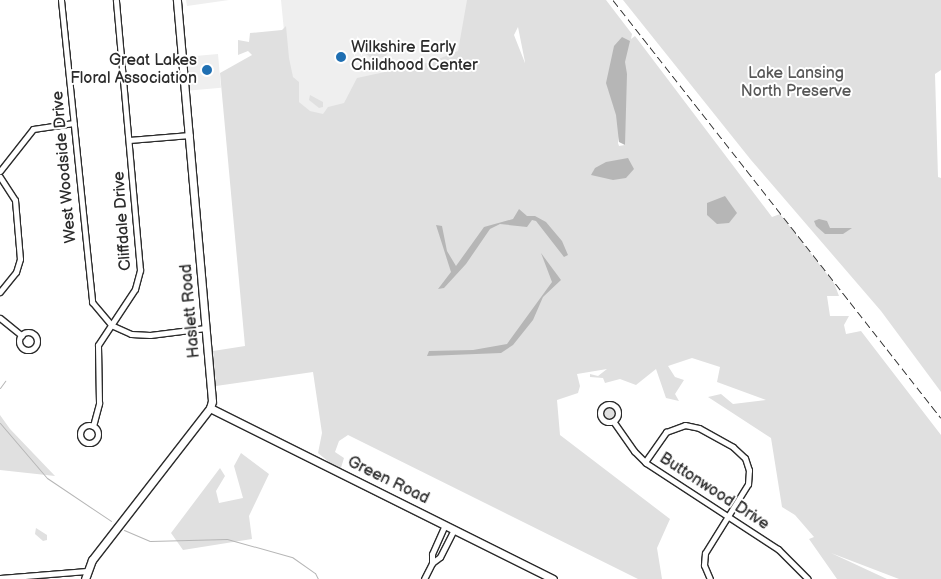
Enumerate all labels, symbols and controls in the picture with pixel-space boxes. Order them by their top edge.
place label: Wilkshire Early Childhood Center [351,38,478,76]
place label: Great Lakes Floral Association [70,51,197,89]
marker: Wilkshire Early Childhood Center [335,51,347,63]
marker: Great Lakes Floral Association [201,64,213,76]
park label: Lake Lansing North Preserve [741,64,851,102]
street label: West Woodside Drive [49,90,81,244]
street label: Cliffdale Drive [110,171,136,271]
street label: Haslett Road [177,263,205,359]
street label: Buttonwood Drive [655,449,773,535]
street label: Green Road [344,453,432,509]

